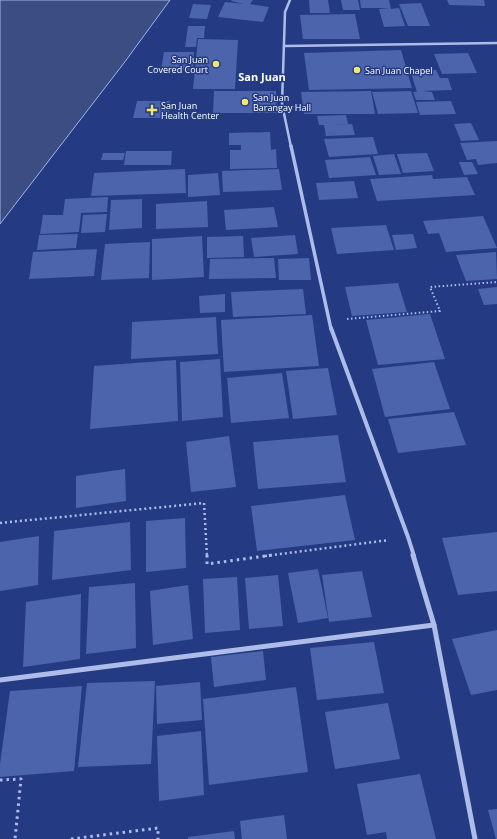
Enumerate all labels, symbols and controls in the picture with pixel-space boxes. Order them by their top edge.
place label: San Juan Covered Court [147,53,208,76]
marker: San Juan Covered Court [211,59,221,69]
place label: San Juan Chapel [365,64,433,77]
marker: San Juan Chapel [352,65,362,75]
district label: San Juan [238,69,286,84]
place label: San Juan Barangay Hall [253,91,311,114]
marker: San Juan Barangay Hall [240,97,250,107]
place label: San Juan Health Center [161,99,220,122]
marker: San Juan Health Center [146,104,158,116]

